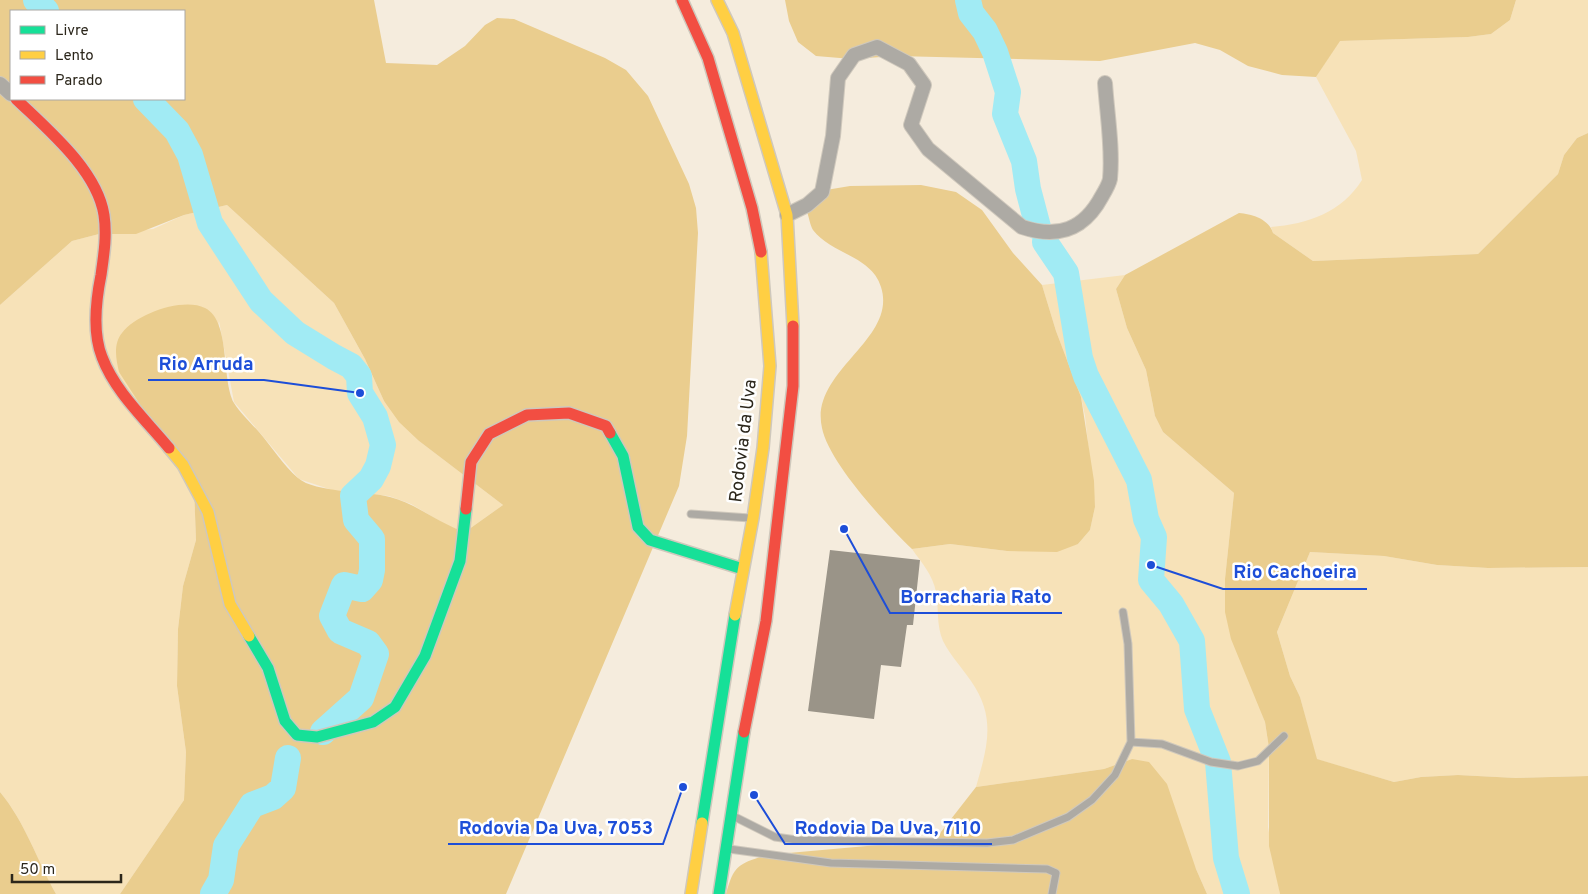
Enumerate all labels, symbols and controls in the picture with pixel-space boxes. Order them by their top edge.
legend [10,10,185,100]
text: Livre [55,22,89,41]
text: Lento [55,47,94,66]
text: Parado [55,72,103,91]
callout: Rio Arruda [148,346,264,380]
text: Rio Arruda [158,353,254,377]
street label: Rodovia da Uva [725,378,763,504]
callout: Rio Cachoeira [1223,555,1367,589]
text: Rio Cachoeira [1233,561,1357,585]
callout: Borracharia Rato [890,579,1062,613]
text: Borracharia Rato [900,586,1052,610]
callout: Rodovia Da Uva, 7053 [448,810,663,844]
callout: Rodovia Da Uva, 7110 [785,810,992,844]
text: Rodovia Da Uva, 7053 [459,817,653,841]
text: Rodovia Da Uva, 7110 [795,817,981,841]
scale bar [12,852,121,884]
text: 50 m [20,861,55,880]

